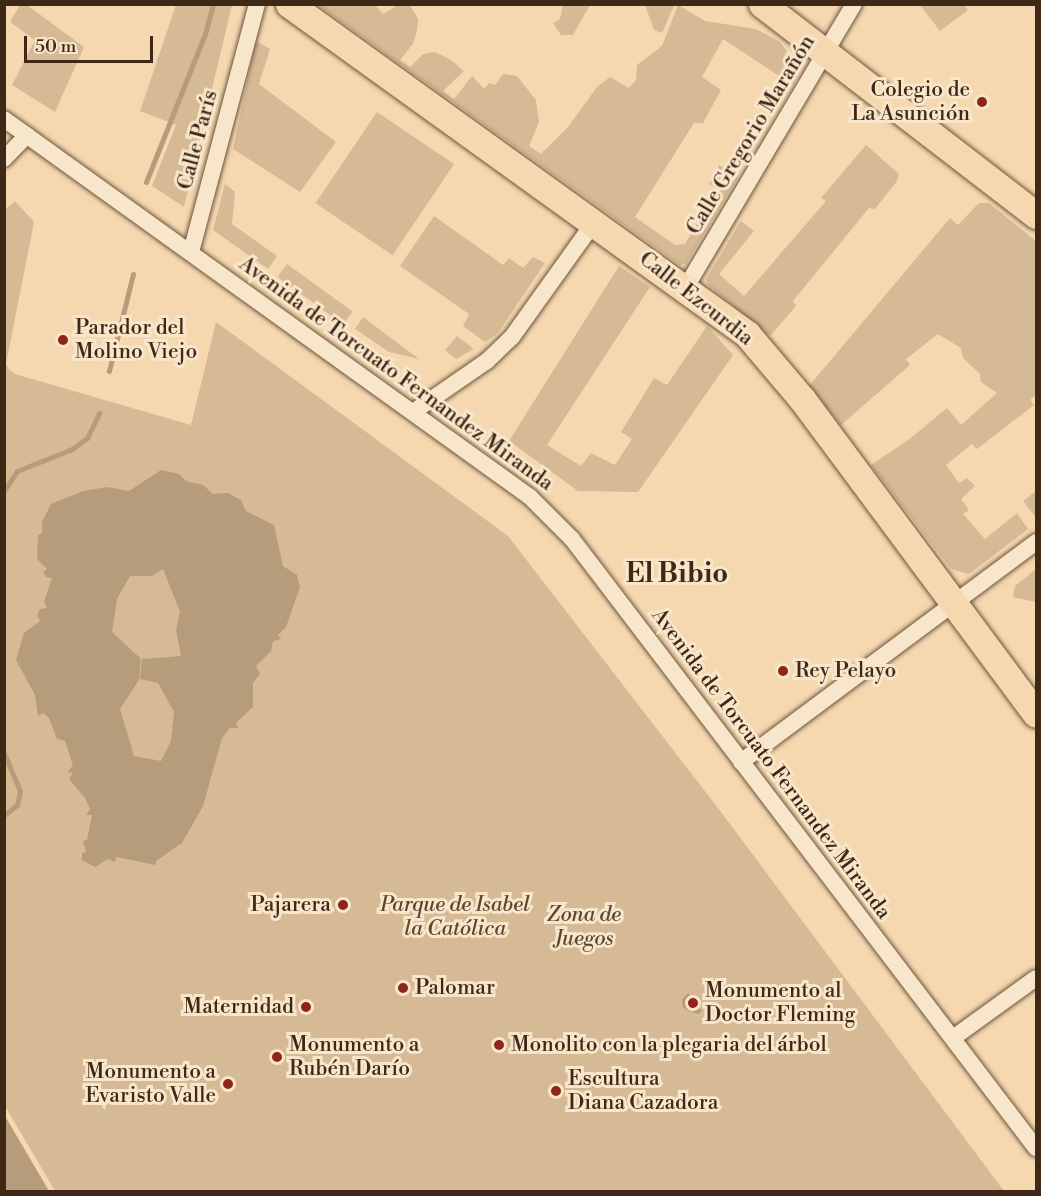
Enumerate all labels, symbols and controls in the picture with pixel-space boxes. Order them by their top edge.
scale bar [27,24,156,62]
street label: Calle Gregorio Marañón [681,31,821,239]
text: 50 m [35,35,76,58]
place label: Colegio de La Asunción [851,77,970,127]
street label: Calle París [173,88,223,192]
marker: Colegio de La Asunción [975,95,989,109]
street label: Calle Ezcurdia [634,247,758,351]
street label: Avenida de Torcuato Fernandez Miranda [234,251,558,497]
place label: Parador del Molino Viejo [75,315,197,365]
marker: Parador del Molino Viejo [56,333,70,347]
district label: El Bibio [626,559,728,591]
street label: Avenida de Torcuato Fernandez Miranda [646,604,896,924]
place label: Rey Pelayo [795,658,896,684]
marker: Rey Pelayo [776,664,790,678]
place label: Pajarera [251,892,331,918]
park label: Parque de Isabel la Católica [380,892,530,942]
marker: Pajarera [336,898,350,912]
park label: Zona de Juegos [547,902,621,952]
place label: Palomar [415,975,495,1001]
place label: Monumento al Doctor Fleming [705,978,855,1028]
marker: Palomar [396,981,410,995]
place label: Maternidad [184,994,294,1020]
marker: Monumento al Doctor Fleming [686,996,700,1010]
marker: Maternidad [299,1000,313,1014]
place label: Monumento a Rubén Darío [289,1032,419,1082]
place label: Monolito con la plegaria del árbol [511,1032,827,1058]
marker: Monolito con la plegaria del árbol [492,1038,506,1052]
marker: Monumento a Rubén Darío [270,1050,284,1064]
place label: Monumento a Evaristo Valle [85,1059,216,1109]
place label: Escultura Diana Cazadora [568,1066,718,1116]
marker: Monumento a Evaristo Valle [221,1077,235,1091]
marker: Escultura Diana Cazadora [549,1084,563,1098]

